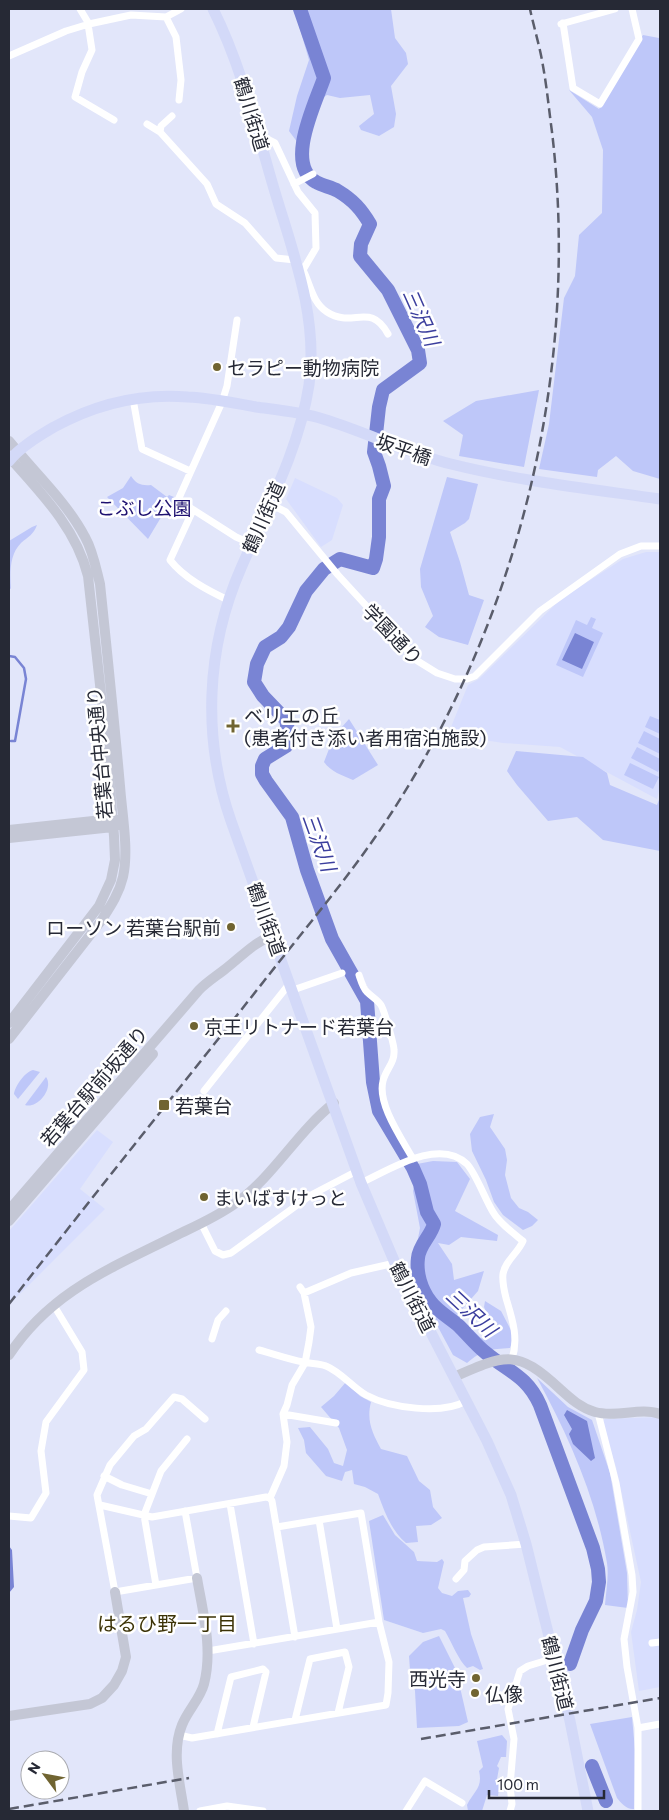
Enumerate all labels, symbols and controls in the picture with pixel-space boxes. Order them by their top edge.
street label: 鶴川街道 [230,74,274,154]
water label: 三沢川 [399,285,446,351]
place label: セラピー動物病院 [227,356,379,379]
marker: セラピー動物病院 [211,361,223,373]
street label: 坂平橋 [373,429,435,469]
street label: 鶴川街道 [237,478,289,556]
park label: こぶし公園 [96,496,192,519]
street label: 学園通り [358,599,428,669]
street label: 若葉台中央通り [82,686,116,820]
place label: ベリエの丘 (患者付き添い者用宿泊施設) [244,704,487,749]
marker: ベリエの丘 (患者付き添い者用宿泊施設) [226,719,240,733]
water label: 三沢川 [298,810,342,876]
street label: 鶴川街道 [243,879,291,959]
place label: ローソン 若葉台駅前 [46,916,221,939]
marker: ローソン 若葉台駅前 [225,921,237,933]
place label: 京王リトナード若葉台 [204,1015,394,1038]
marker: 京王リトナード若葉台 [188,1020,200,1032]
street label: 若葉台駅前坂通り [35,1021,153,1151]
place label: 若葉台 [175,1094,232,1117]
marker: 若葉台 [157,1098,171,1112]
place label: まいばすけっと [214,1186,347,1209]
marker: まいばすけっと [198,1191,210,1203]
street label: 鶴川街道 [385,1258,441,1336]
water label: 三沢川 [442,1283,504,1343]
district label: はるひ野一丁目 [97,1611,237,1635]
street label: 鶴川街道 [538,1633,578,1713]
place label: 西光寺 [409,1667,466,1690]
marker: 西光寺 [470,1672,482,1684]
place label: 仏像 [485,1682,523,1705]
marker: 仏像 [469,1687,481,1699]
north arrow [20,1750,70,1800]
text: N [24,1759,44,1777]
scale bar [489,1768,604,1800]
text: 100 m [497,1775,539,1793]

